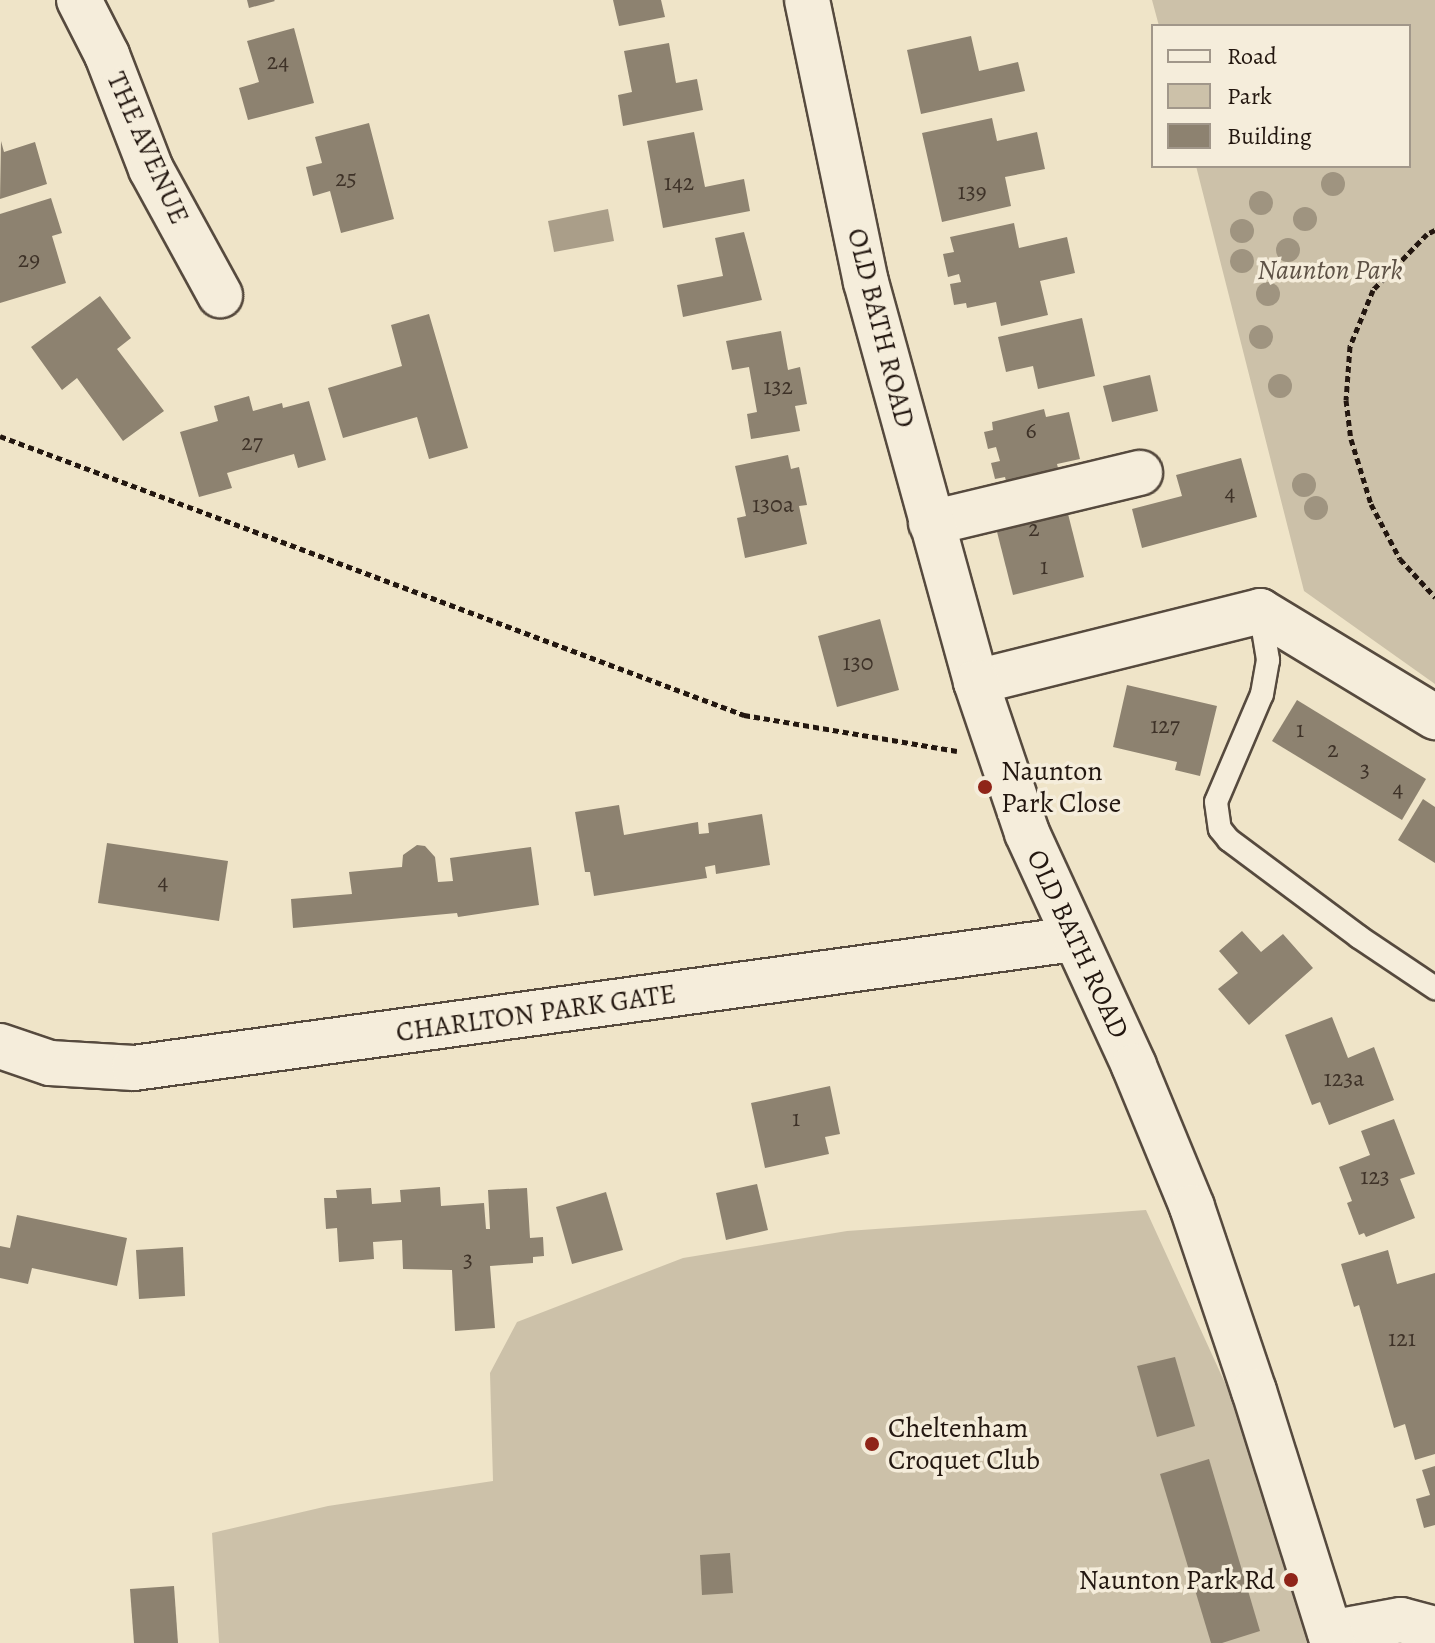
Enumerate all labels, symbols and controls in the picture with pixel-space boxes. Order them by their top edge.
legend [1151,24,1411,168]
text: Road [1227,40,1277,72]
house number: 24 [267,48,289,76]
street label: THE AVENUE [99,67,197,229]
text: Park [1227,80,1272,112]
text: Building [1227,120,1312,152]
house number: 25 [335,165,357,193]
house number: 142 [664,169,694,197]
house number: 139 [957,178,987,206]
street label: OLD BATH ROAD [840,225,922,431]
house number: 29 [18,246,40,274]
park label: Naunton Park [1257,253,1403,287]
house number: 132 [763,373,793,401]
house number: 6 [1025,417,1037,445]
house number: 27 [241,429,263,457]
house number: 4 [1225,479,1235,507]
house number: 130a [752,491,794,519]
house number: 2 [1028,515,1040,543]
house number: 1 [1040,553,1048,581]
house number: 130 [843,649,873,677]
house number: 127 [1150,712,1180,740]
house number: 1 [1296,716,1304,744]
house number: 2 [1327,736,1339,764]
place label: Naunton Park Close [1001,754,1121,820]
house number: 3 [1360,756,1370,784]
house number: 4 [1393,775,1403,803]
marker: Naunton Park Close [976,778,994,796]
street label: OLD BATH ROAD [1020,844,1136,1044]
house number: 4 [158,868,168,896]
street label: CHARLTON PARK GATE [394,977,678,1049]
house number: 123a [1324,1065,1364,1093]
house number: 1 [792,1105,800,1133]
house number: 123 [1360,1163,1390,1191]
house number: 3 [463,1246,473,1274]
house number: 121 [1388,1325,1416,1353]
place label: Cheltenham Croquet Club [888,1411,1040,1477]
marker: Cheltenham Croquet Club [863,1435,881,1453]
place label: Naunton Park Rd [1078,1563,1275,1597]
marker: Naunton Park Rd [1282,1571,1300,1589]

